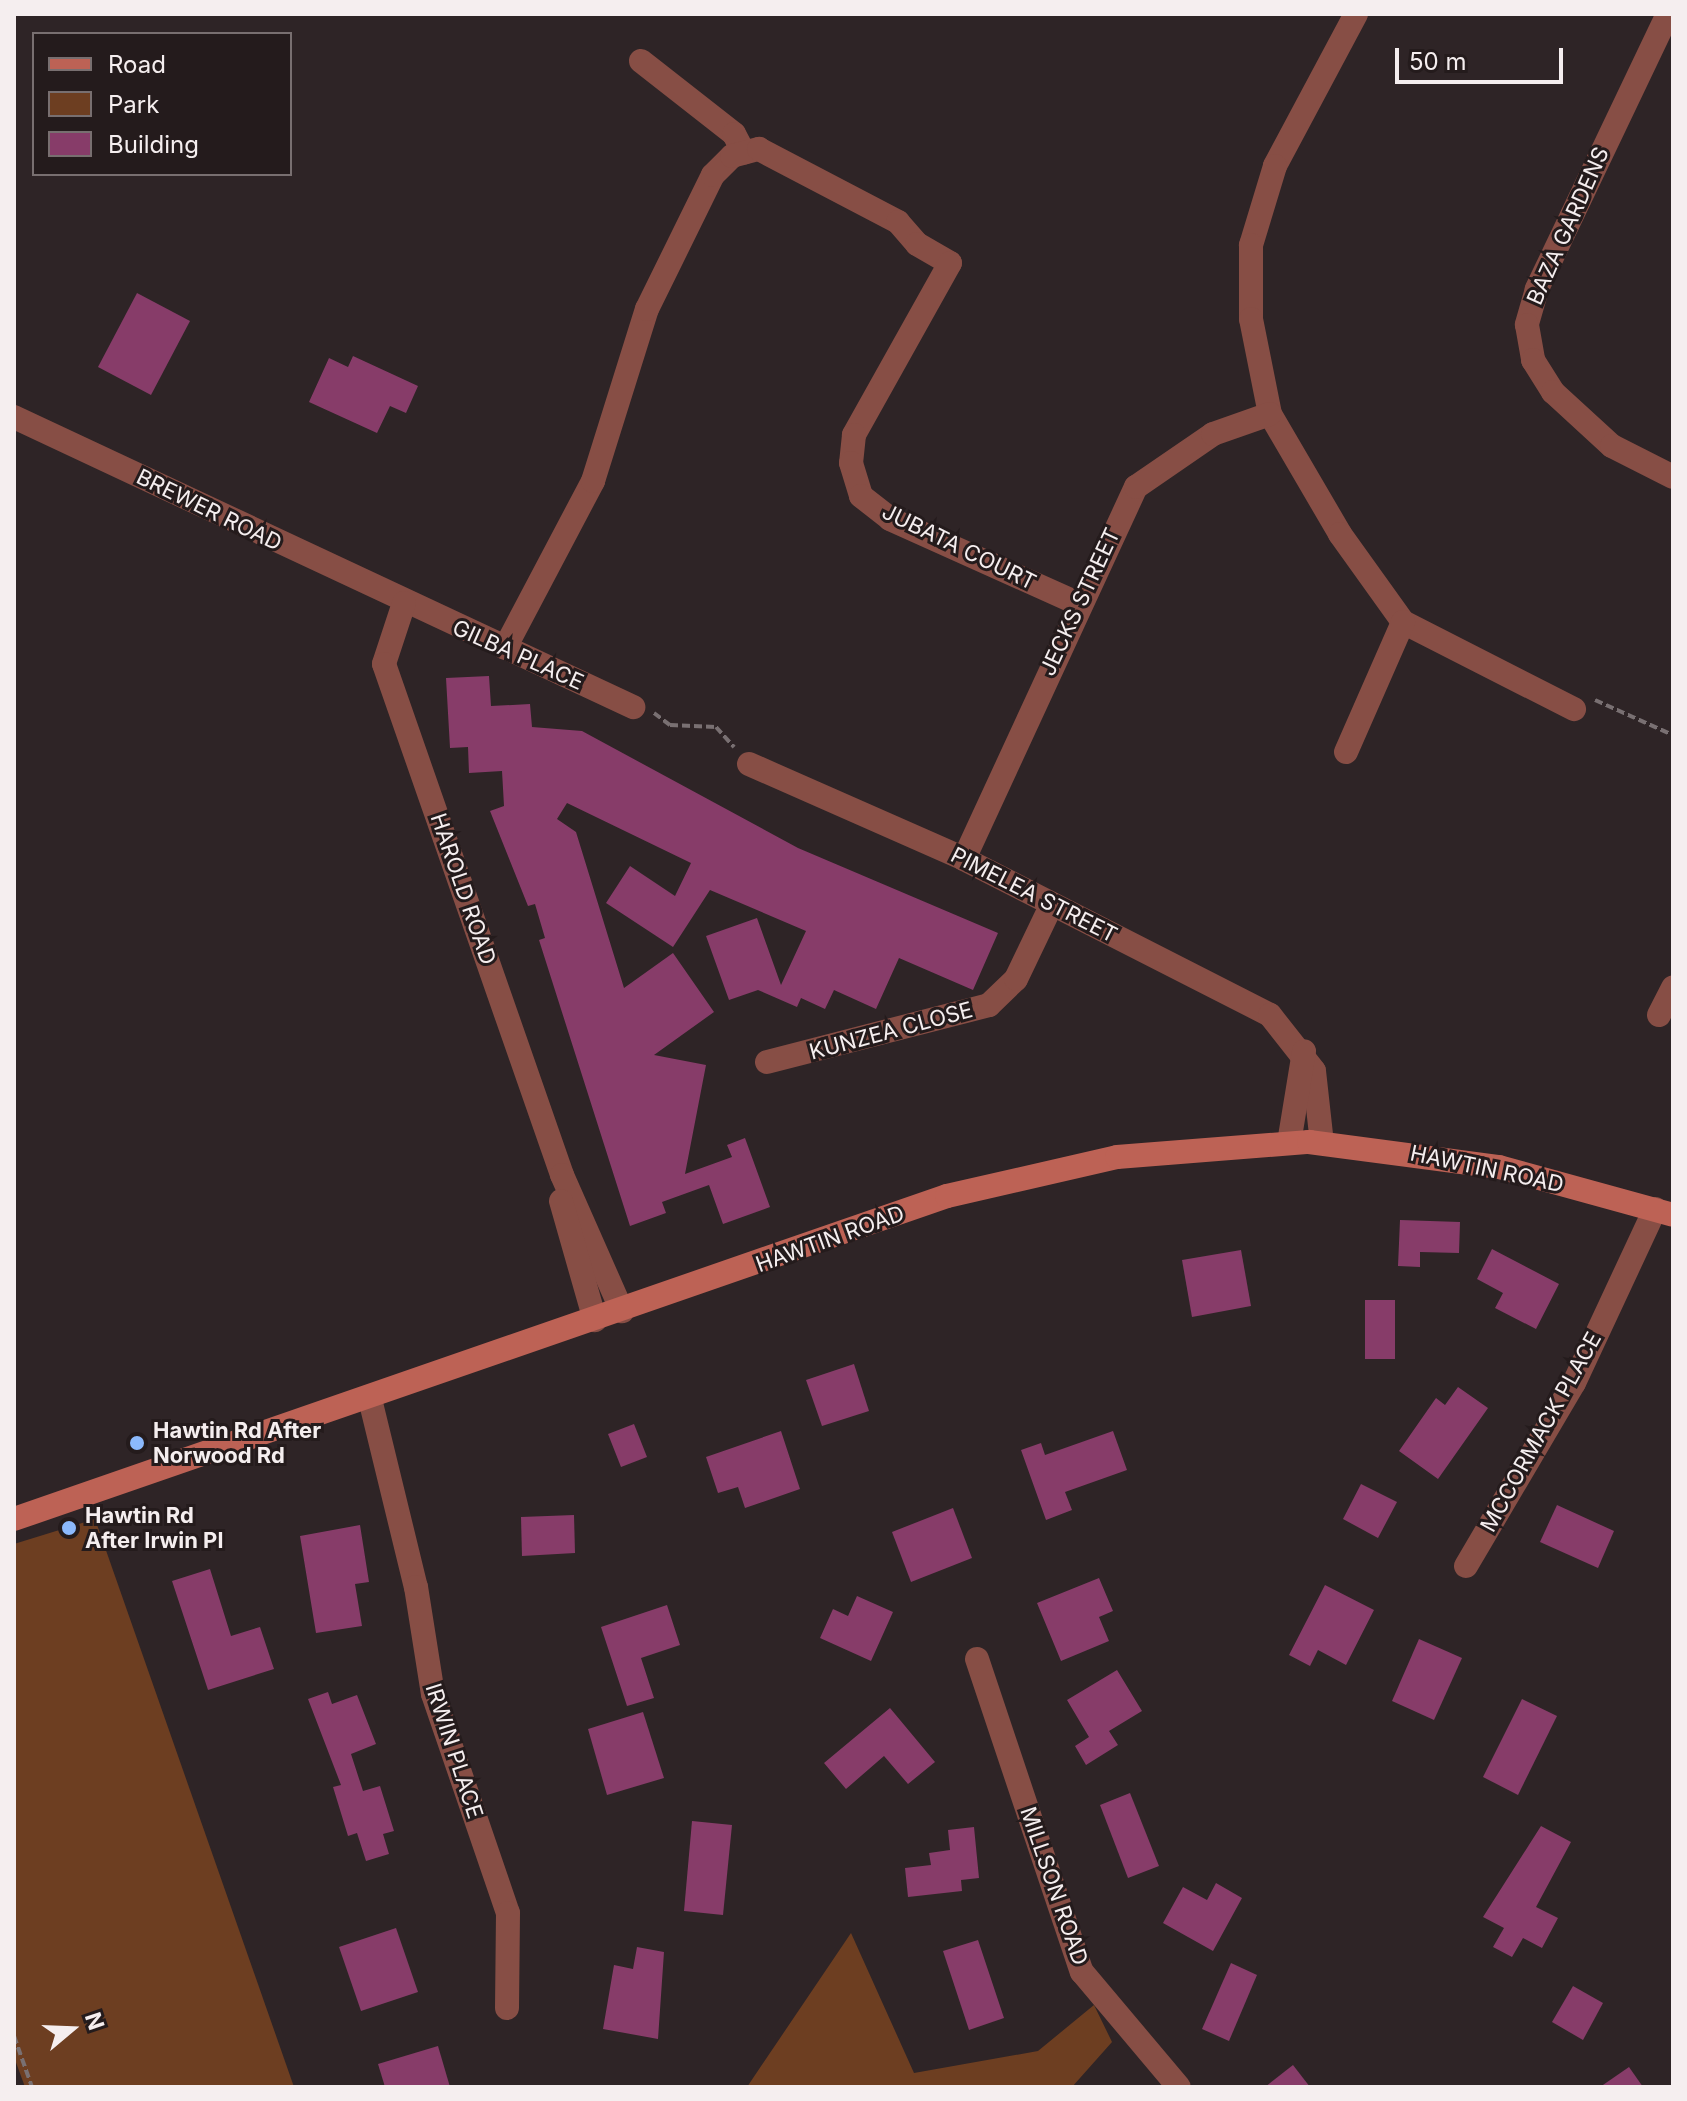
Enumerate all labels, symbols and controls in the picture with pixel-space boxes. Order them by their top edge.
legend [32,32,292,176]
scale bar [1399,32,1567,82]
text: 50 m [1409,47,1467,76]
text: Road [108,50,166,79]
text: Park [108,90,159,119]
text: Building [108,130,199,159]
street label: BAZA GARDENS [1521,143,1615,309]
street label: BREWER ROAD [132,463,286,557]
street label: JUBATA COURT [878,498,1040,596]
street label: JECKS STREET [1034,524,1126,680]
street label: GILBA PLACE [448,614,588,696]
street label: HAROLD ROAD [425,810,501,968]
street label: PIMELEA STREET [946,842,1122,948]
street label: KUNZEA CLOSE [806,996,976,1066]
street label: HAWTIN ROAD [1408,1140,1566,1198]
street label: HAWTIN ROAD [752,1200,908,1278]
street label: MCCORMACK PLACE [1475,1327,1607,1537]
place label: Hawtin Rd After Norwood Rd [153,1417,321,1468]
marker: Hawtin Rd After Norwood Rd [128,1434,146,1452]
place label: Hawtin Rd After Irwin Pl [85,1502,223,1554]
marker: Hawtin Rd After Irwin Pl [60,1519,78,1537]
street label: IRWIN PLACE [420,1680,488,1822]
street label: MILLSON ROAD [1015,1803,1093,1969]
north arrow [32,1989,112,2069]
text: N [80,2009,110,2033]

